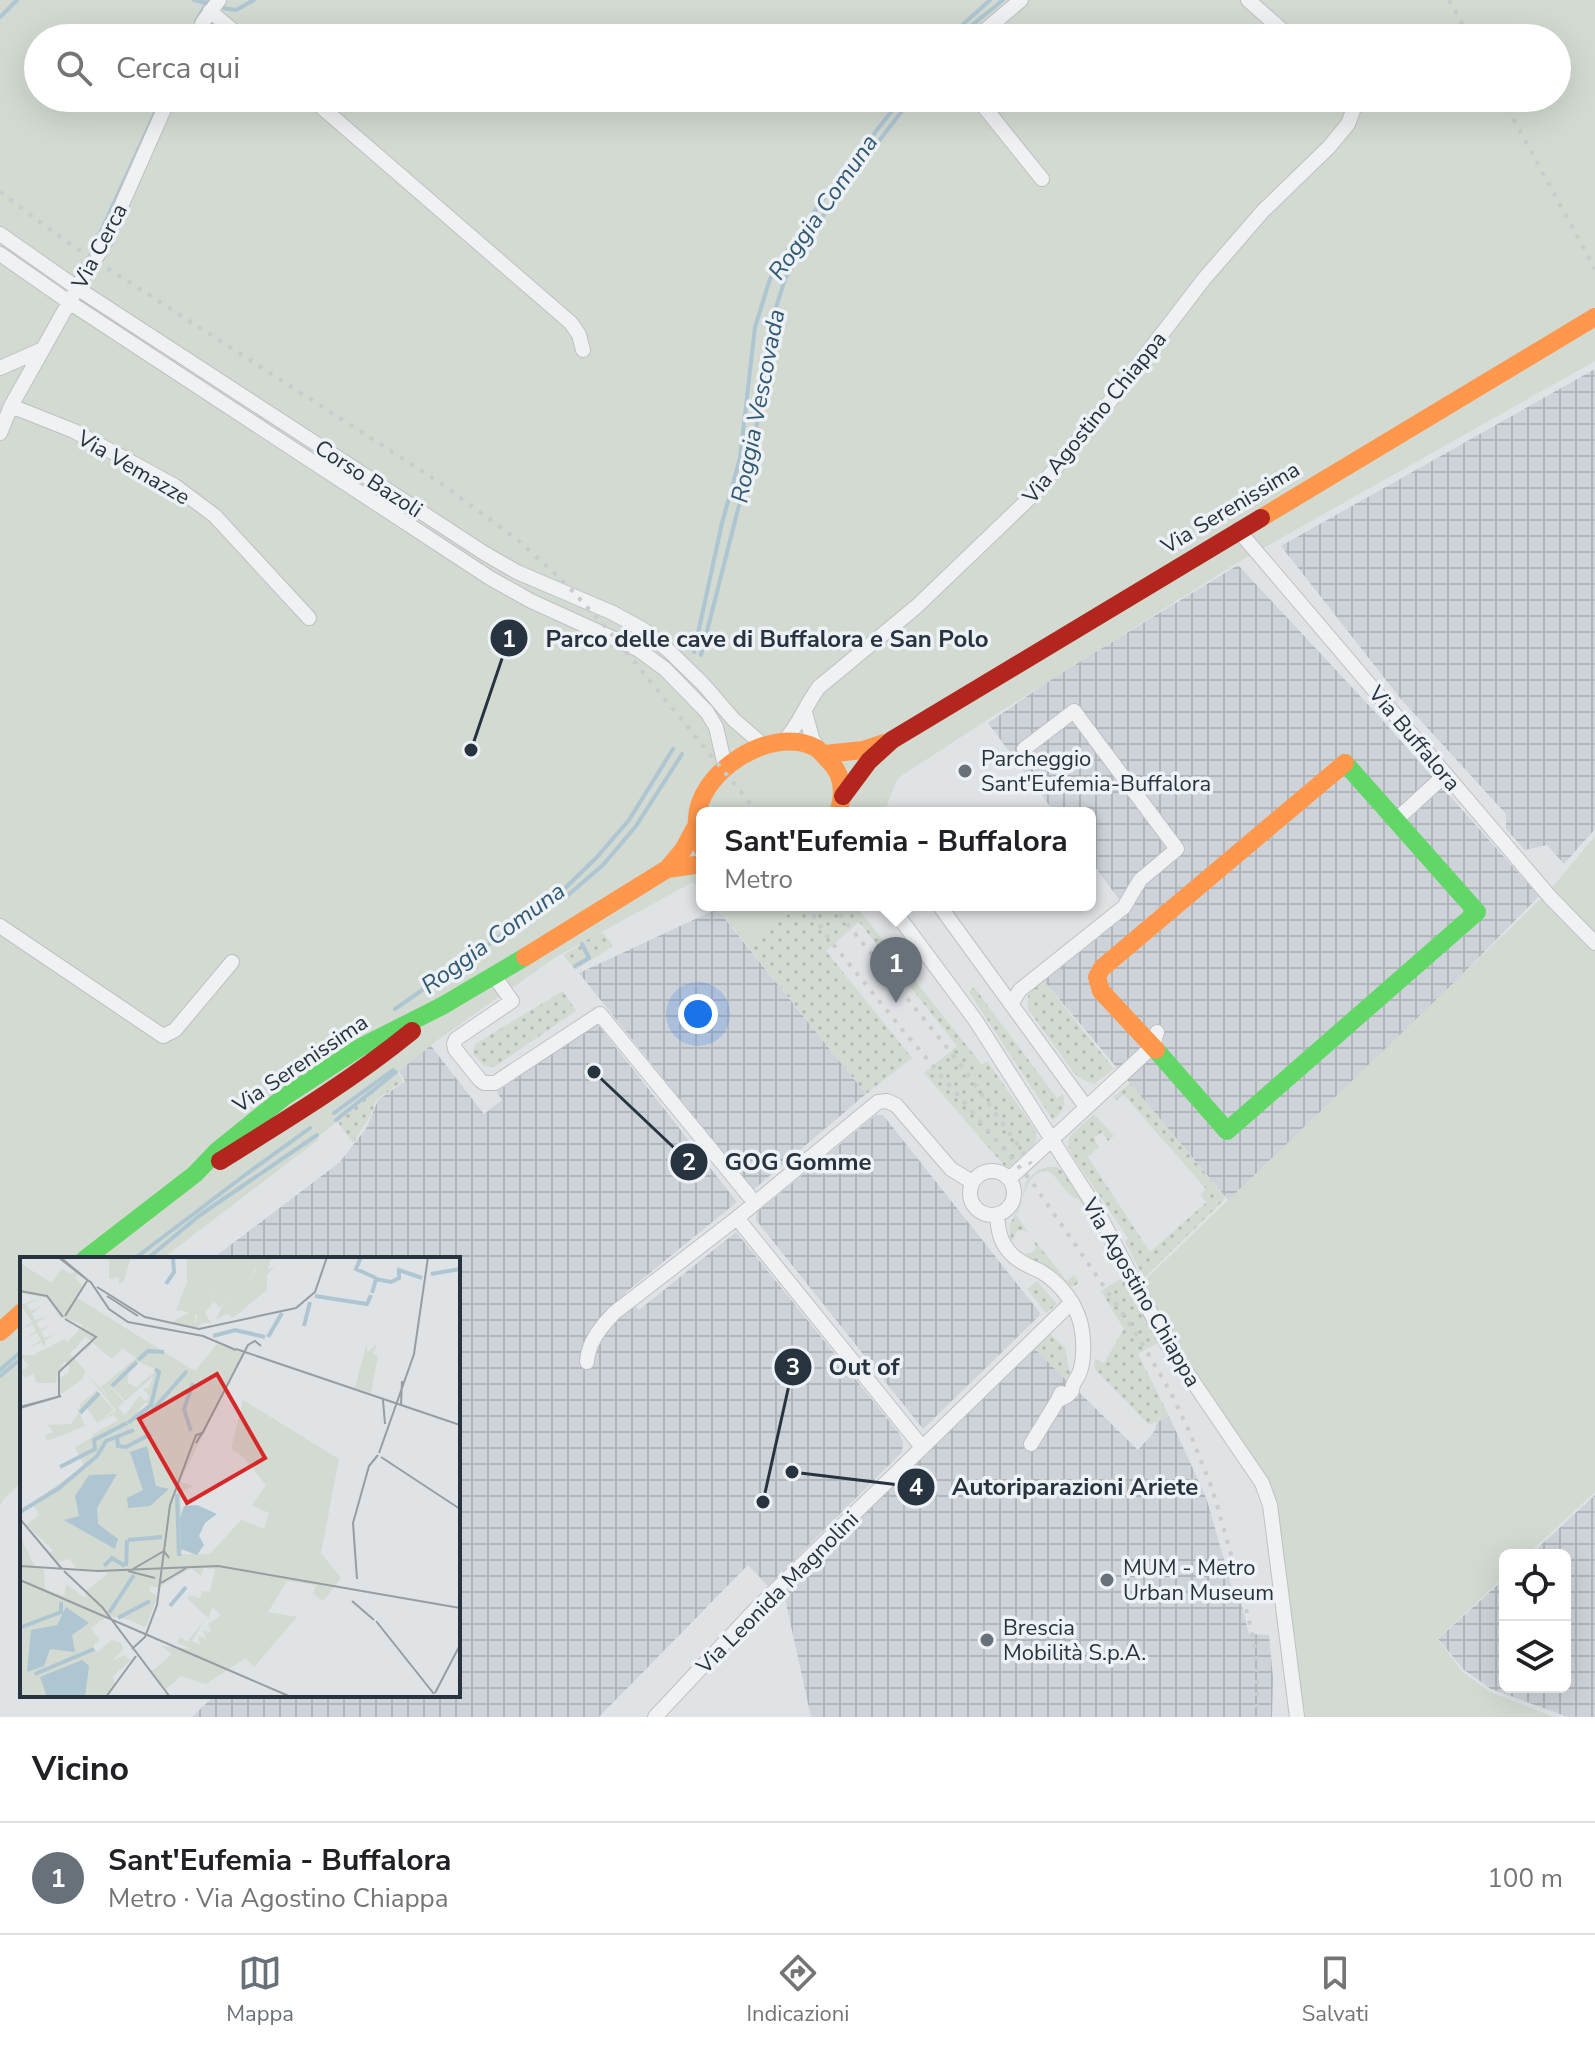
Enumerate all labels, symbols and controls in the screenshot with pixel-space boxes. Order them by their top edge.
search box [24,24,1571,112]
icon: search [52,46,96,90]
text: Cerca qui [116,48,240,89]
water label: Roggia Comuna [761,128,885,286]
street label: Via Cerca [64,198,135,295]
water label: Roggia Vescovada [724,306,792,506]
street label: Via Agostino Chiappa [1015,325,1174,511]
street label: Via Vemazze [71,423,195,512]
street label: Corso Bazoli [309,433,428,525]
street label: Via Serenissima [1155,455,1305,562]
callout: Parco delle cave di Buffalora e San Polo [489,614,1005,662]
text: 1 [502,623,516,655]
text: Parco delle cave di Buffalora e San Polo [545,623,989,655]
street label: Via Buffalora [1361,679,1467,798]
place label: Parcheggio Sant'Eufemia-Buffalora [981,744,1211,799]
marker: Parcheggio Sant'Eufemia-Buffalora [956,762,974,780]
popup [696,807,1096,911]
text: Sant'Eufemia - Buffalora [724,821,1068,862]
text: Metro [724,862,793,897]
water label: Roggia Comuna [415,875,571,1001]
pin: 1 [870,937,922,1003]
your location [678,994,718,1034]
street label: Via Serenissima [226,1008,374,1121]
callout: GOG Gomme [669,1138,888,1186]
text: 2 [682,1146,696,1178]
text: GOG Gomme [724,1146,872,1178]
street label: Via Agostino Chiappa [1074,1192,1208,1393]
inset map [20,1257,460,1697]
callout: Out of [773,1343,916,1391]
text: 3 [786,1351,800,1383]
text: Out of [829,1351,901,1383]
callout: Autoriparazioni Ariete [896,1463,1215,1511]
text: 4 [909,1471,923,1503]
text: Autoriparazioni Ariete [952,1471,1198,1503]
street label: Via Leonida Magnolini [689,1505,866,1681]
map controls [1499,1549,1571,1693]
button: locate [1499,1549,1571,1621]
place label: MUM - Metro Urban Museum [1123,1553,1274,1608]
marker: MUM - Metro Urban Museum [1098,1571,1116,1589]
place label: Brescia Mobilità S.p.A. [1003,1613,1146,1668]
button: layers [1499,1621,1571,1693]
marker: Brescia Mobilità S.p.A. [978,1631,996,1649]
text: Vicino [32,1746,129,1792]
text: Sant'Eufemia - Buffalora [108,1840,451,1881]
text: 1 [50,1861,66,1896]
text: 100 m [1487,1861,1563,1896]
text: Metro · Via Agostino Chiappa [108,1881,449,1916]
tab: Mappa [226,1951,294,2029]
tab: Indicazioni [746,1951,849,2029]
tab: Salvati [1302,1951,1369,2029]

